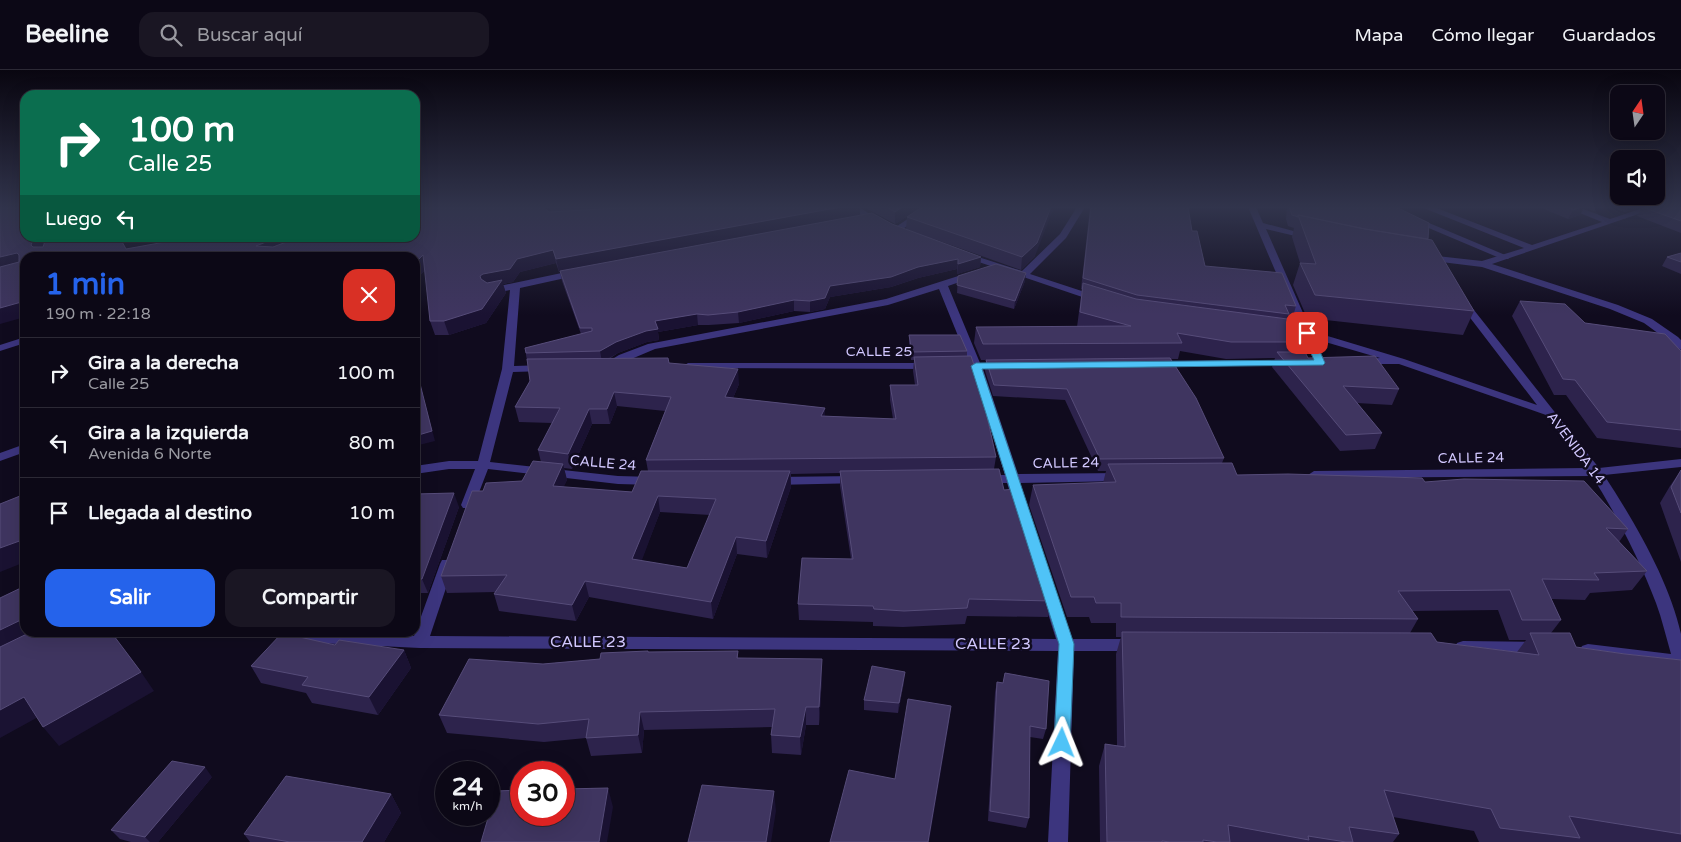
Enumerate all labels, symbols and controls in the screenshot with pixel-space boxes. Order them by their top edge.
search box [139,12,489,57]
text: Beeline [25,20,109,49]
icon: search [157,21,185,49]
text: Buscar aquí [197,24,303,46]
text: Mapa [1354,24,1403,46]
text: Cómo llegar [1431,24,1534,46]
text: Guardados [1562,24,1656,46]
north arrow [1610,85,1665,140]
map controls [1610,85,1665,205]
text: 100 m [128,109,235,151]
icon: right [45,110,110,175]
button: sound [1610,150,1665,205]
text: Calle 25 [128,151,212,177]
icon: left [112,205,140,233]
text: Luego [45,208,102,230]
text: 1 min [45,266,125,303]
button: close [343,269,395,321]
text: 190 m · 22:18 [45,304,151,324]
pin [1286,312,1328,354]
icon: arrive [1293,319,1321,347]
street label: CALLE 25 [846,343,912,360]
text: Gira a la derecha [88,352,239,374]
icon: right [45,359,73,387]
text: 100 m [337,362,395,384]
text: Calle 25 [88,374,149,394]
street label: AVENIDA 14 [1543,409,1609,487]
text: Gira a la izquierda [88,422,249,444]
icon: left [45,429,73,457]
text: 80 m [349,432,395,454]
text: Avenida 6 Norte [88,444,212,464]
street label: CALLE 24 [1438,449,1505,467]
street label: CALLE 24 [569,452,637,474]
street label: CALLE 24 [1033,454,1100,472]
icon: arrive [45,499,73,527]
text: Llegada al destino [88,502,252,524]
text: 10 m [349,502,395,524]
button: Salir [45,569,215,627]
button: Compartir [225,569,395,627]
street label: CALLE 23 [550,632,626,652]
street label: CALLE 23 [955,634,1031,654]
position arrow [1035,716,1087,768]
speed limit sign: 30 [510,761,575,826]
text: 24 [452,772,483,802]
text: km/h [452,799,483,813]

